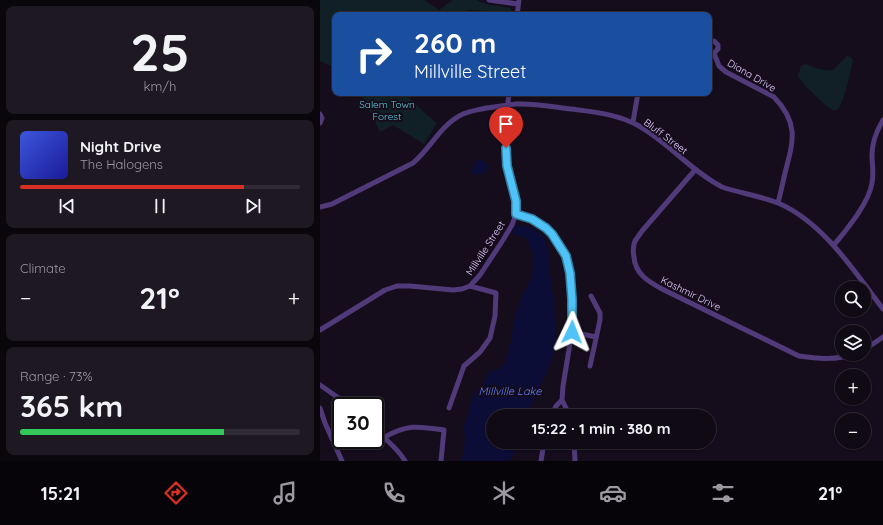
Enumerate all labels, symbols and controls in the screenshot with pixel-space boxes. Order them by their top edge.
text: 25 [130,19,190,84]
text: 260 m [414,25,496,60]
icon: right [348,28,400,80]
street label: Diana Drive [725,56,779,95]
text: Millville Street [414,60,526,83]
text: km/h [144,78,176,94]
park label: Salem Town Forest [359,98,415,123]
pin [489,107,523,148]
icon: arrive [495,113,517,135]
street label: Bluff Street [641,116,691,158]
text: Night Drive [80,137,161,156]
text: The Halogens [80,156,163,172]
icon: previous [56,195,78,217]
icon: pause [149,195,171,217]
icon: next [242,195,264,217]
street label: Millville Street [463,218,508,278]
text: Climate [20,260,66,276]
street label: Kashmir Drive [659,273,723,314]
text: 21° [139,279,180,317]
map controls [835,281,871,449]
button: search [835,281,871,317]
text: − [20,284,31,312]
text: + [288,284,300,312]
position arrow [551,311,593,353]
button: layers [835,325,871,361]
text: Range · 73% [20,368,93,384]
button: + [835,369,871,405]
water label: Millville Lake [479,384,542,398]
text: 365 km [20,387,123,425]
speed limit sign: 30 [332,397,384,449]
button: − [835,413,871,449]
text: 15:22 · 1 min · 380 m [532,419,670,438]
icon: directions [162,479,190,507]
icon: music [271,479,299,507]
icon: phone [380,479,408,507]
icon: climate [490,479,518,507]
icon: car [599,479,627,507]
icon: filters [709,479,737,507]
text: 15:21 [41,482,80,505]
text: 21° [818,482,842,505]

